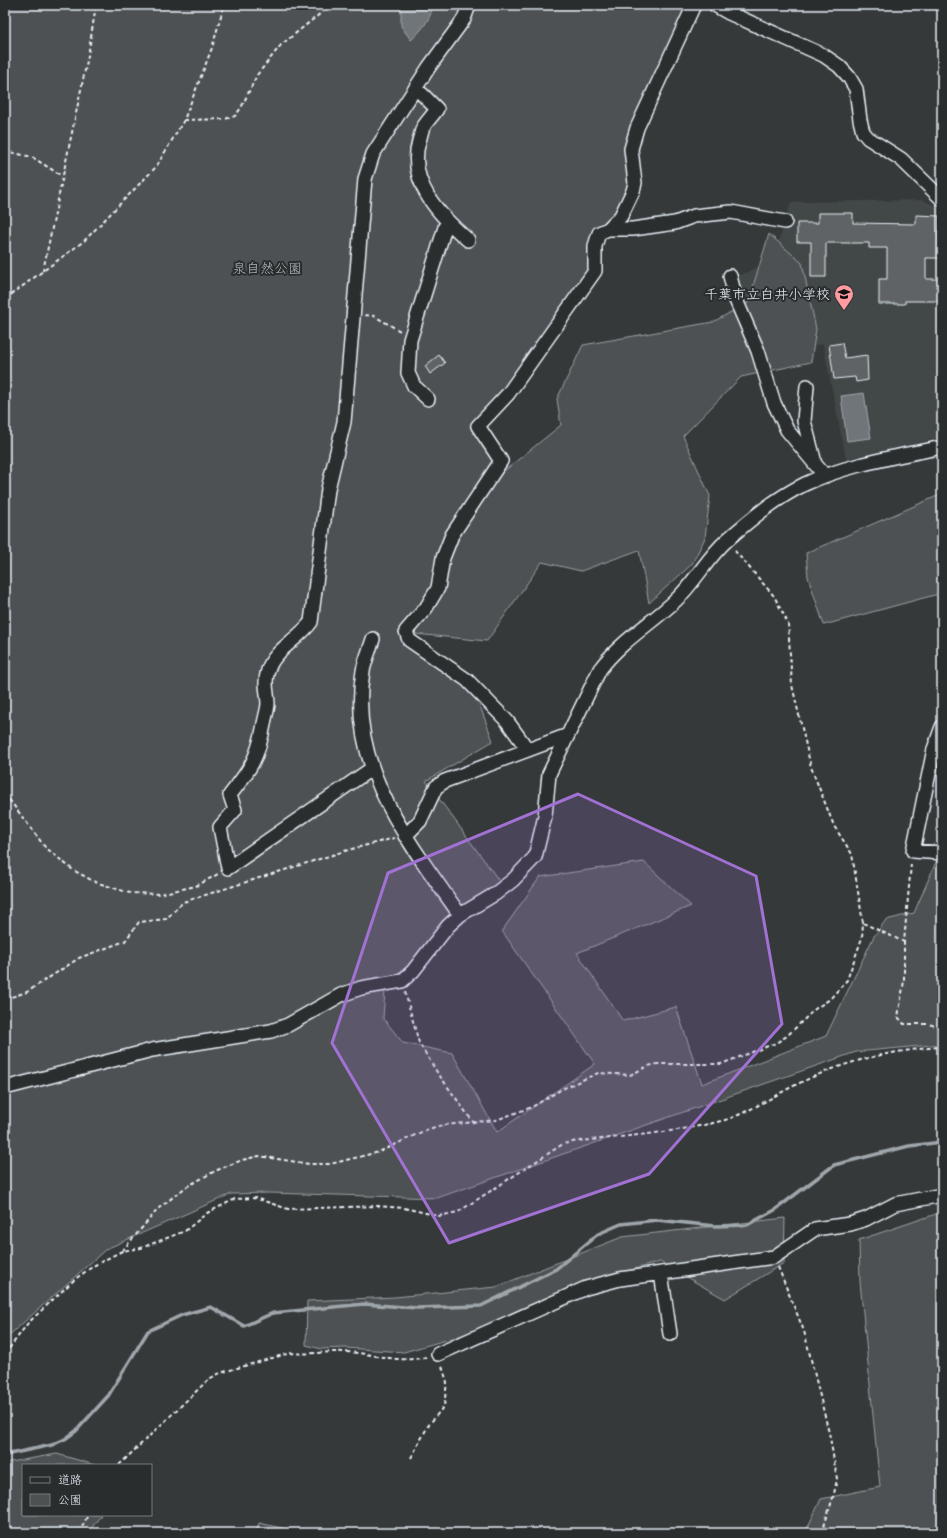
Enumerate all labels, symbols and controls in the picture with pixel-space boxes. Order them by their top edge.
park label: 泉自然公園 [232,256,302,281]
place label: 千葉市立白井小学校 [704,282,830,307]
school or university icon: 千葉市立白井小学校 [833,283,855,311]
legend [22,1464,152,1516]
text: 道路 [58,1469,82,1491]
text: 公園 [58,1489,82,1511]

